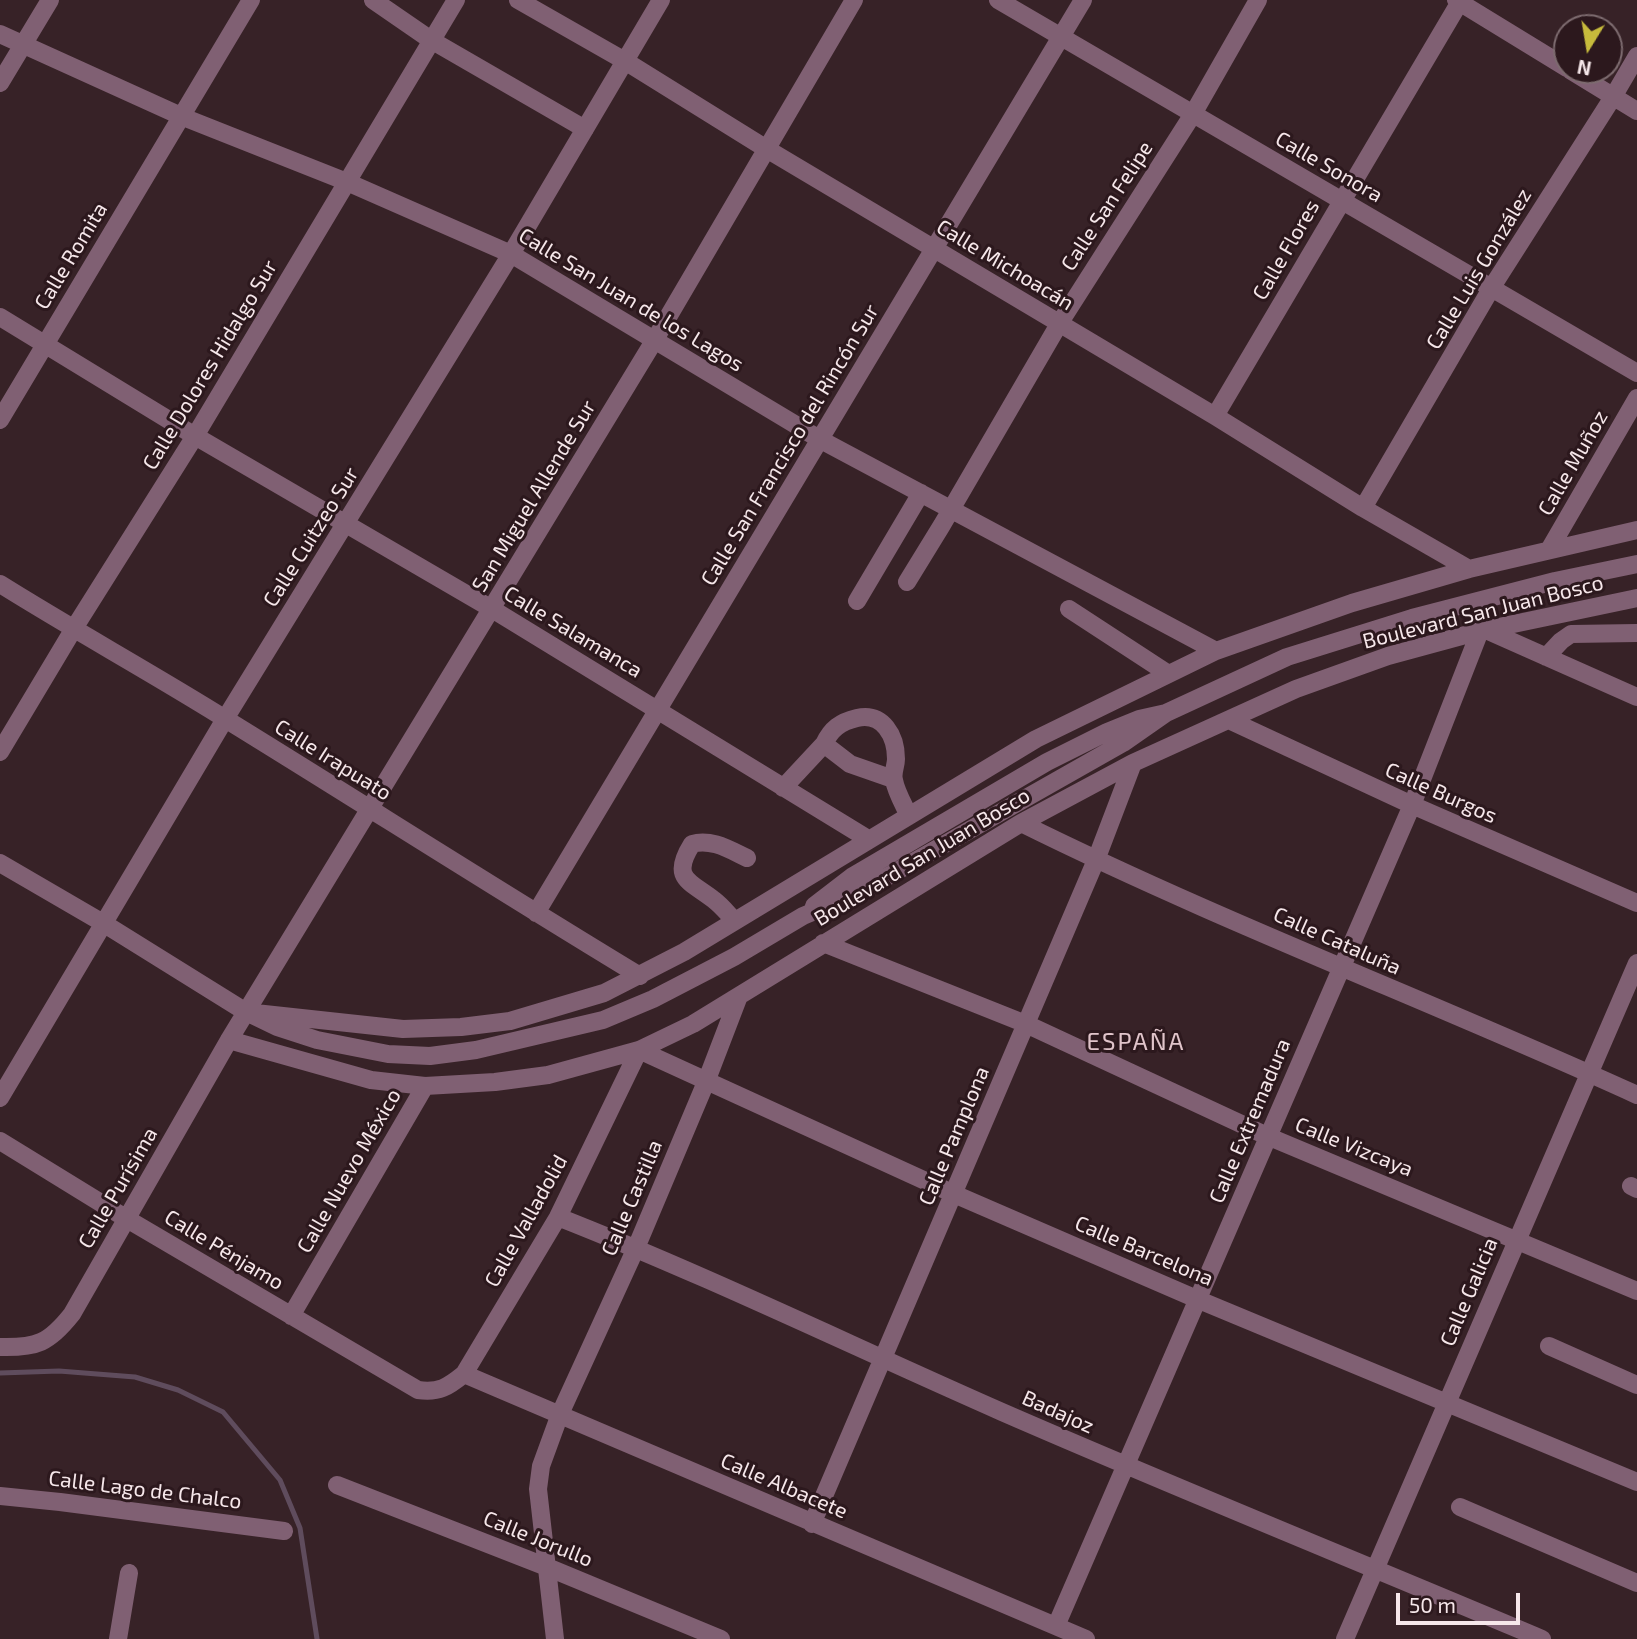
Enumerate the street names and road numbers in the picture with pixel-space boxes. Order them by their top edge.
street label: Calle Sonora [1271,126,1387,208]
street label: Calle San Felipe [1056,137,1158,275]
street label: Calle Luis González [1421,184,1537,354]
street label: Calle Flores [1247,195,1325,305]
street label: Calle Romita [29,198,113,314]
street label: Calle Michoacán [932,214,1078,316]
street label: Calle San Juan de los Lagos [514,223,748,377]
street label: Calle Dolores Hidalgo Sur [137,256,283,474]
street label: Calle San Francisco del Rincón Sur [696,300,884,590]
street label: San Miguel Allende Sur [467,396,601,596]
street label: Calle Muñoz [1533,406,1613,520]
street label: Calle Cuitzeo Sur [258,463,364,611]
street label: Boulevard San Juan Bosco [1360,570,1606,654]
street label: Calle Salamanca [499,581,647,683]
street label: Calle Irapuato [270,714,396,806]
street label: Calle Burgos [1381,757,1501,829]
street label: Boulevard San Juan Bosco [810,783,1034,931]
street label: Calle Cataluña [1269,902,1405,980]
street label: Calle Extremadura [1204,1035,1296,1207]
street label: Calle Pamplona [913,1063,995,1209]
street label: Calle Nuevo México [292,1084,406,1258]
street label: Calle Vizcaya [1291,1112,1417,1182]
street label: Calle Purísima [73,1123,163,1253]
street label: Calle Castilla [596,1136,668,1260]
street label: Calle Valladolid [479,1151,573,1291]
street label: Calle Pénjamo [160,1204,288,1296]
street label: Calle Barcelona [1071,1211,1217,1291]
street label: Calle Galicia [1435,1234,1503,1350]
street label: Badajoz [1018,1385,1098,1439]
street label: Calle Albacete [717,1448,851,1524]
street label: Calle Lago de Chalco [47,1466,243,1514]
street label: Calle Jorullo [480,1506,596,1572]

